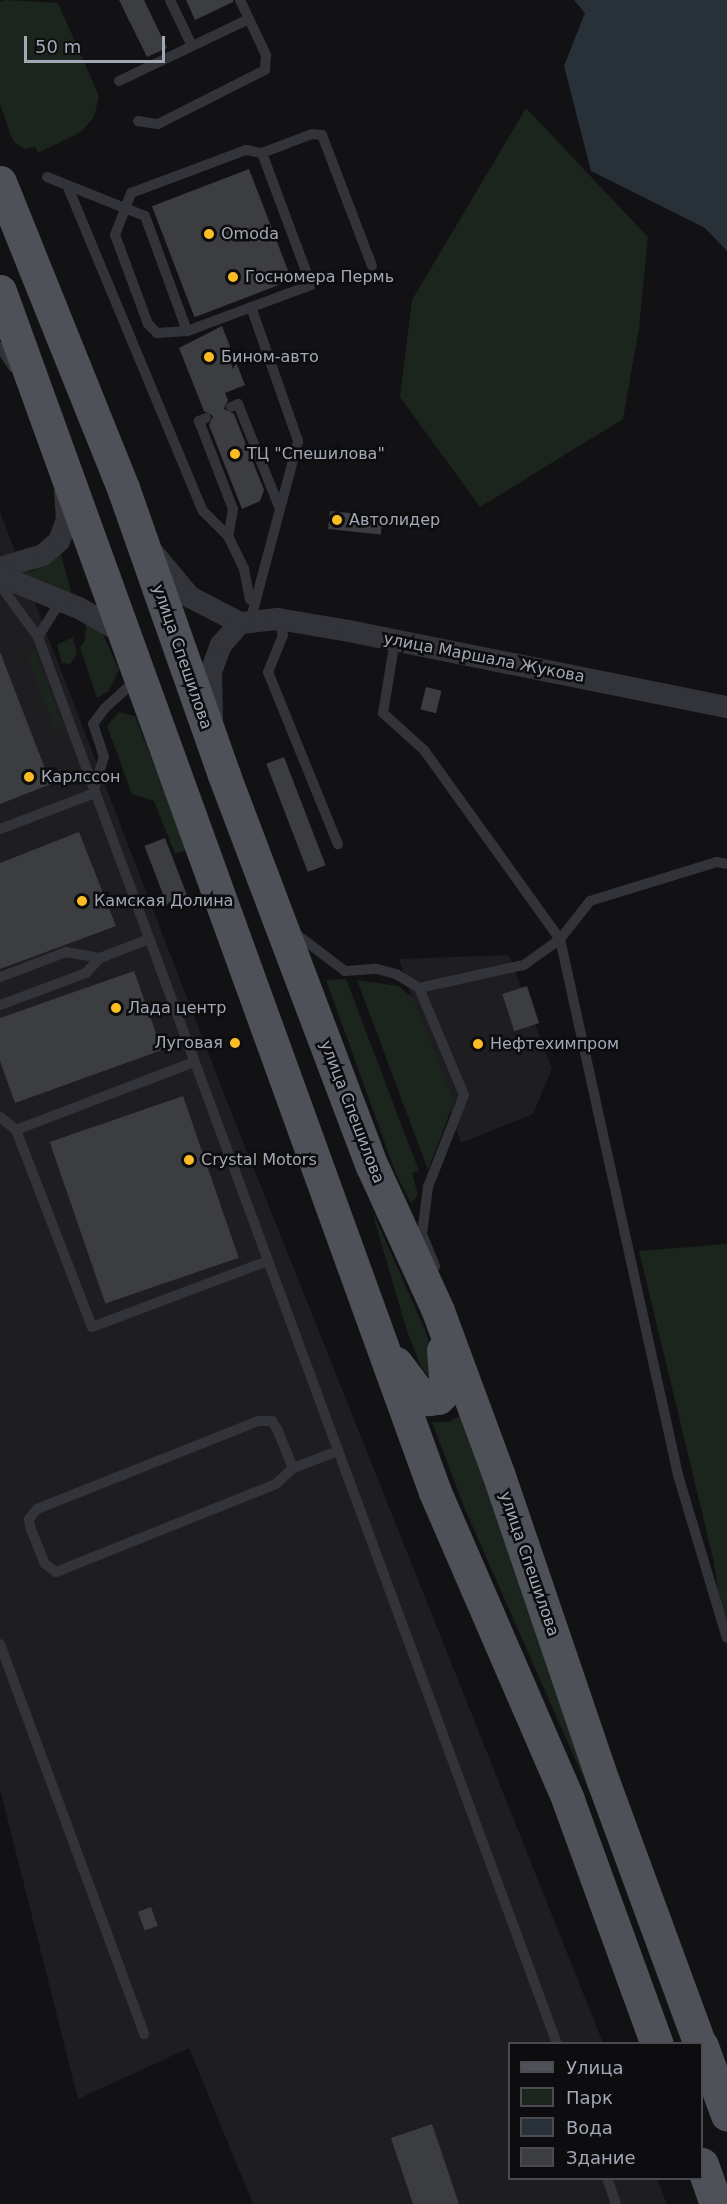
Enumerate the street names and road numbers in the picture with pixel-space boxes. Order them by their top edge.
street label: улица Спешилова [148,582,216,732]
street label: улица Маршала Жукова [382,629,586,687]
street label: улица Спешилова [316,1038,388,1186]
street label: улица Спешилова [495,1489,563,1639]

